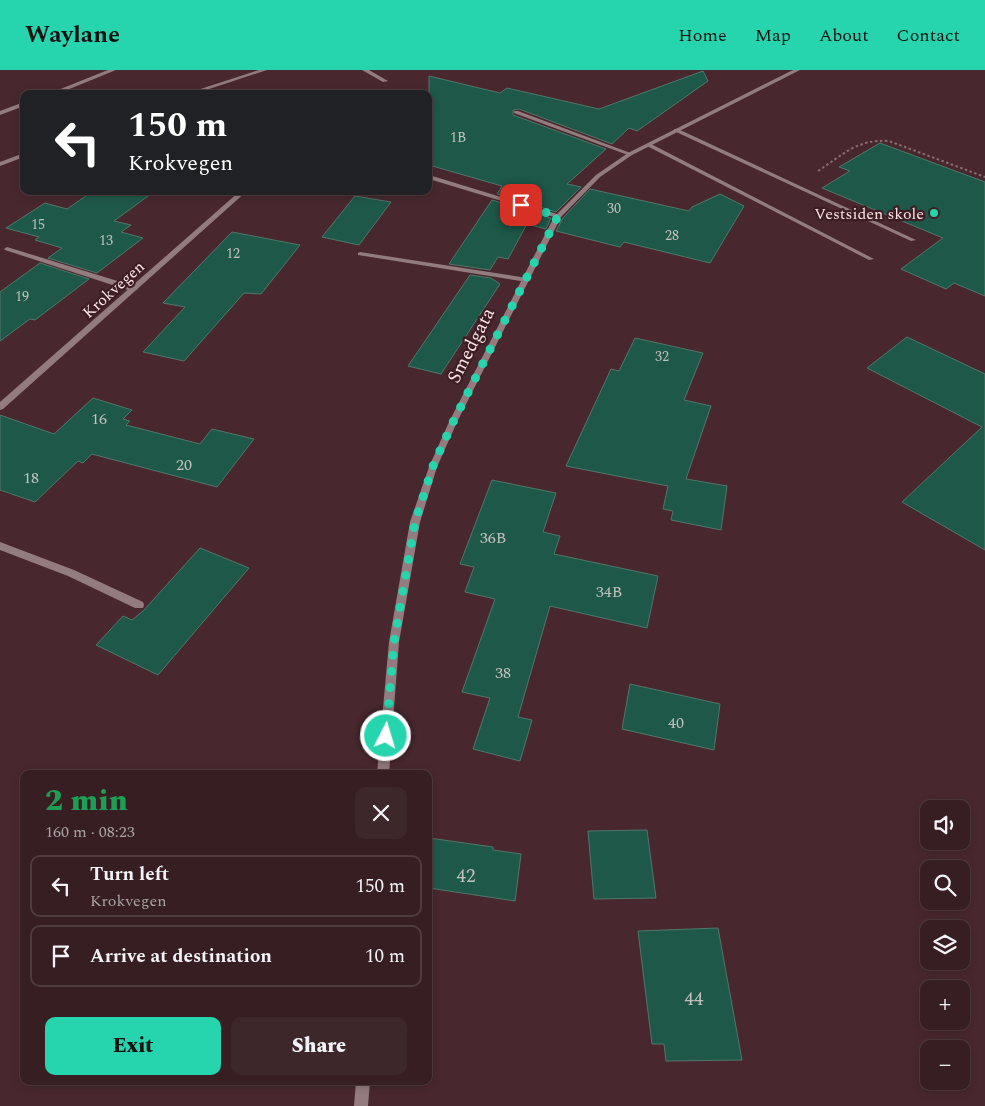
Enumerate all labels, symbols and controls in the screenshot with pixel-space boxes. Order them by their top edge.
text: Waylane [25,17,120,53]
text: Home [678,22,727,49]
text: Map [755,22,791,49]
text: About [819,22,869,49]
text: Contact [897,22,960,49]
text: 150 m [128,99,227,152]
icon: left [45,110,110,175]
house number: 1B [450,127,466,148]
text: Krokvegen [128,147,233,180]
pin [500,184,542,226]
icon: arrive [507,191,535,219]
house number: 30 [607,198,621,219]
place label: Vestsiden skole [814,202,924,226]
marker: Vestsiden skole [928,207,940,219]
house number: 15 [31,214,45,235]
house number: 28 [665,225,679,246]
house number: 13 [99,230,113,251]
house number: 12 [226,243,240,264]
street label: Krokvegen [77,255,150,324]
house number: 19 [15,286,29,307]
street label: Smedgata [440,302,503,389]
house number: 32 [655,346,669,367]
house number: 16 [91,407,107,431]
house number: 20 [176,453,192,477]
house number: 18 [23,466,39,490]
house number: 36B [480,526,506,550]
house number: 34B [596,580,622,604]
house number: 38 [495,661,511,685]
position arrow [359,709,411,761]
house number: 40 [668,711,684,735]
text: 2 min [45,778,128,824]
button: close [355,787,407,839]
map controls [920,800,970,1090]
button: sound [920,800,970,850]
text: 160 m · 08:23 [45,820,135,844]
text: Turn left [90,860,169,889]
button: search [920,860,970,910]
house number: 42 [456,862,476,891]
icon: left [47,872,75,900]
text: 150 m [355,872,405,901]
text: Krokvegen [90,889,166,913]
button: layers [920,920,970,970]
icon: arrive [47,942,75,970]
text: Arrive at destination [90,942,272,971]
text: 10 m [365,942,405,971]
button: + [920,980,970,1030]
house number: 44 [684,985,704,1014]
button: Exit [45,1017,221,1075]
button: Share [231,1017,407,1075]
button: − [920,1040,970,1090]

